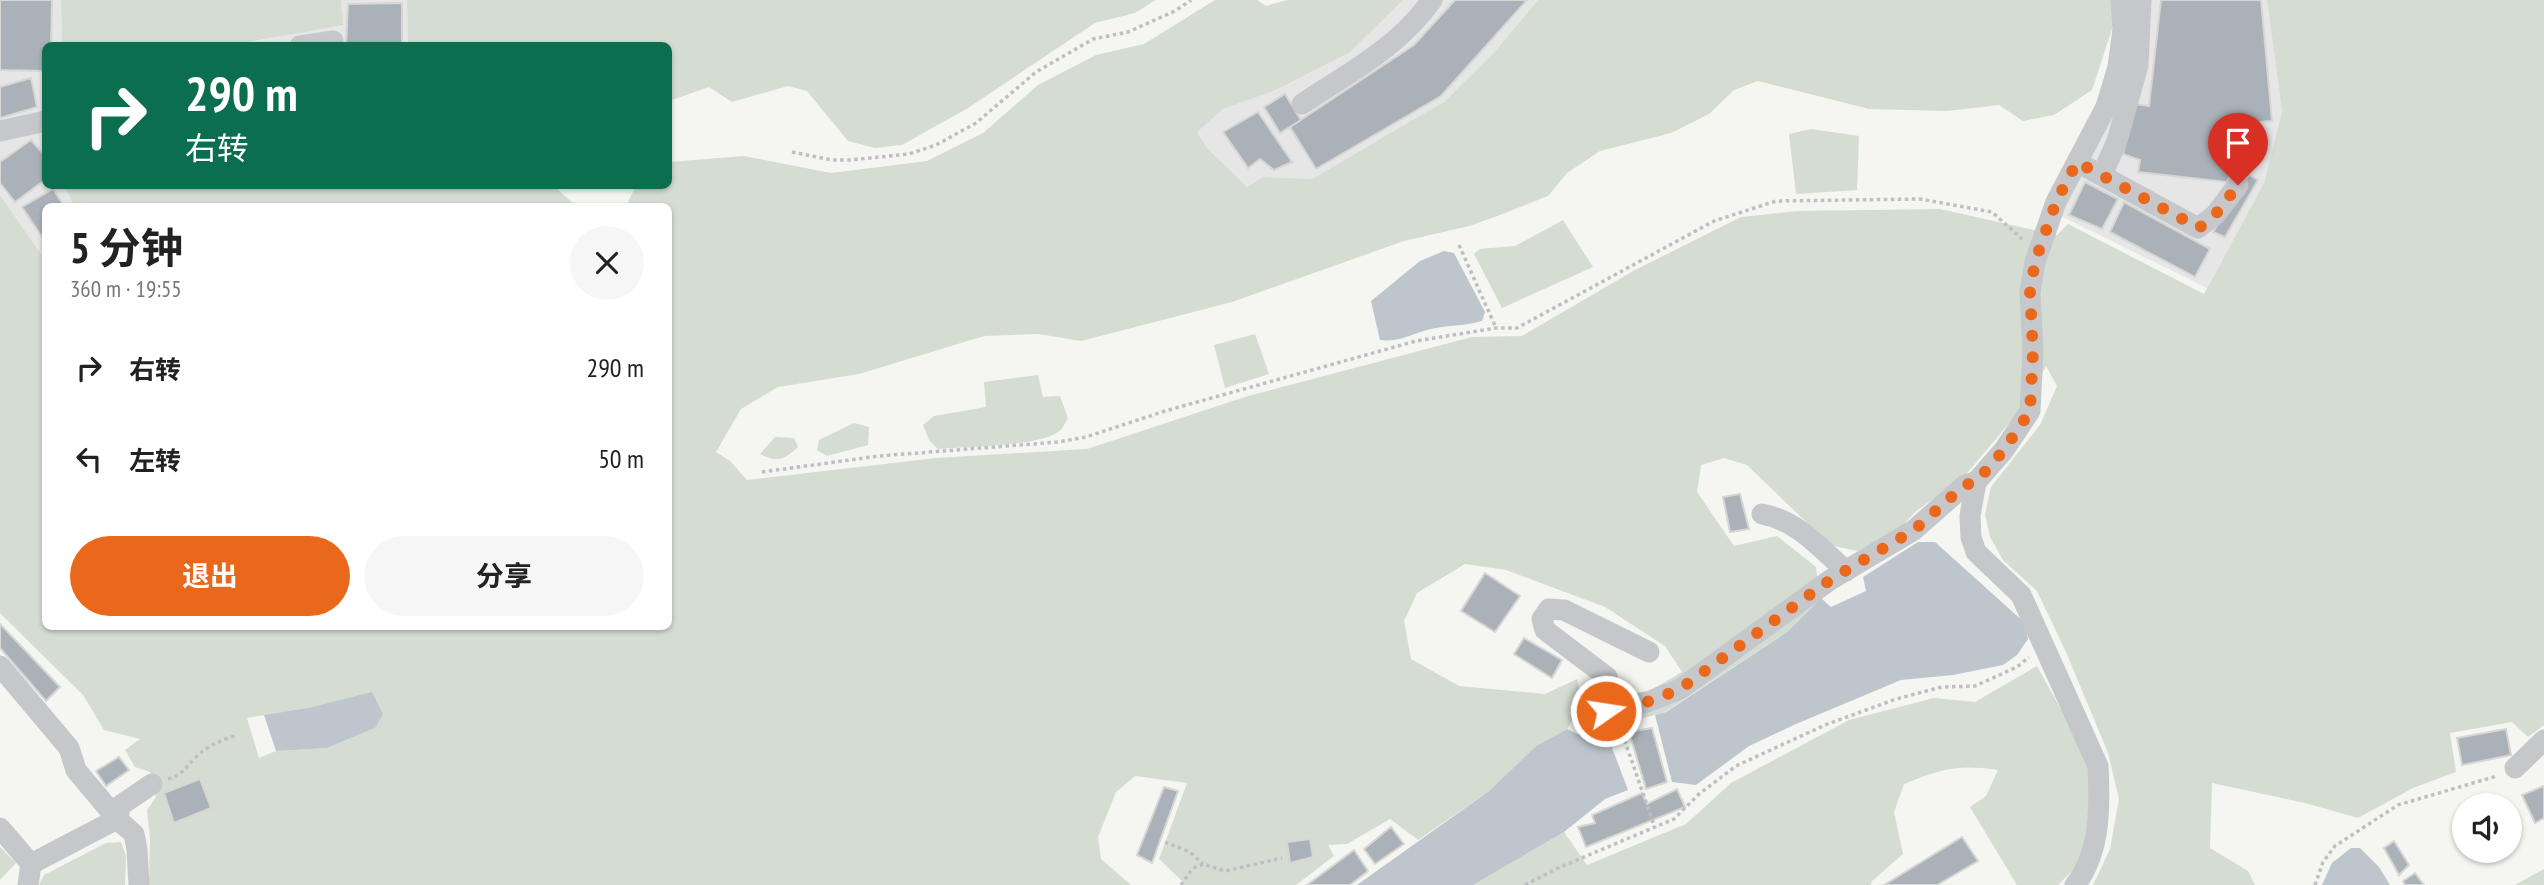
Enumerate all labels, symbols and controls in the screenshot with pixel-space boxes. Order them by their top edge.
text: 290 m [185,61,298,125]
icon: right [70,70,161,161]
pin [2208,113,2268,185]
icon: arrive [2219,124,2257,162]
text: 右转 [185,127,249,169]
text: 5 分钟 [70,220,183,275]
button: close [570,226,644,300]
text: 360 m · 19:55 [70,274,182,303]
icon: right [70,349,108,387]
text: 290 m [586,351,644,384]
text: 右转 [129,353,181,386]
icon: left [70,440,108,478]
text: 50 m [598,442,644,475]
text: 左转 [129,444,181,477]
button: 退出 [70,536,350,616]
button: 分享 [364,536,644,616]
position arrow [1569,674,1643,748]
map controls [2452,793,2522,863]
button: sound [2452,793,2522,863]

